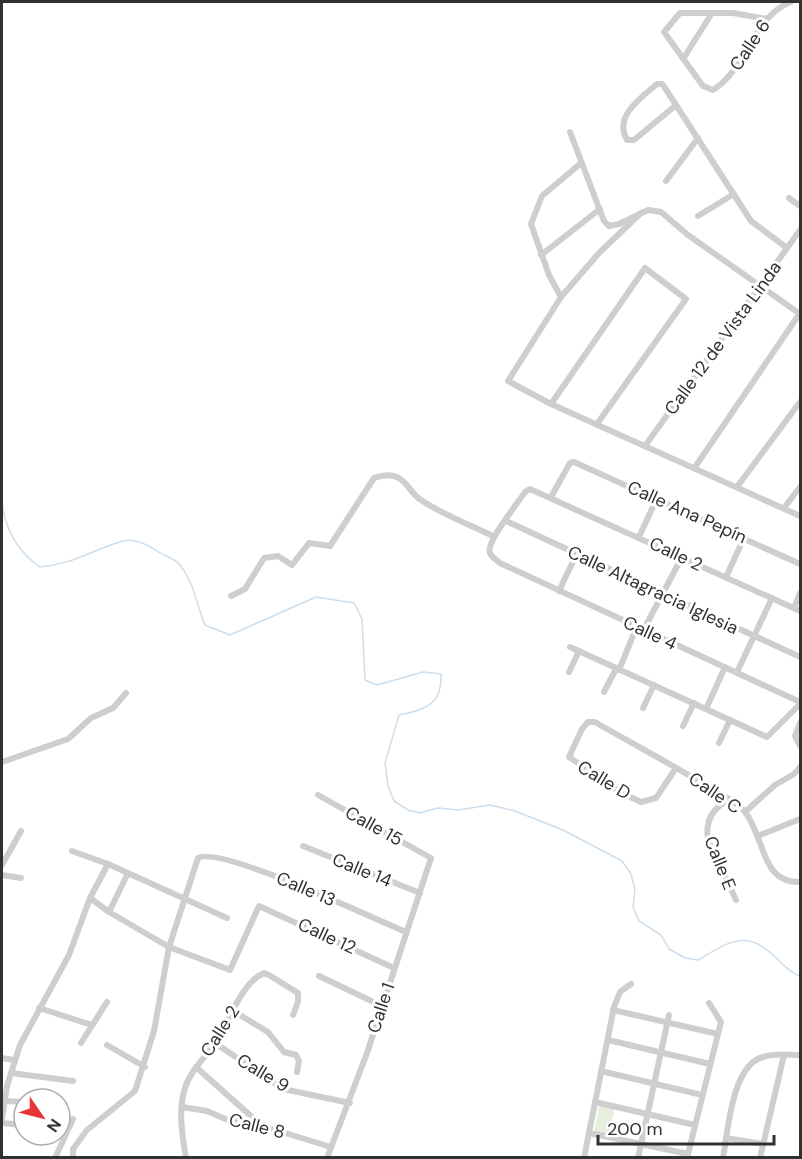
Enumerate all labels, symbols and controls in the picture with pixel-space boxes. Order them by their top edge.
street label: Calle 6 [724,15,776,75]
street label: Calle 12 de Vista Linda [659,256,787,420]
street label: Calle Ana Pepín [623,475,751,549]
street label: Calle 2 [646,531,706,577]
street label: Calle Altagracia Iglesia [564,540,742,640]
street label: Calle 4 [619,610,681,656]
street label: Calle D [573,755,635,805]
street label: Calle C [684,767,746,819]
street label: Calle 15 [341,800,407,852]
street label: Calle E [698,833,742,893]
street label: Calle 14 [329,847,395,893]
street label: Calle 13 [273,866,339,912]
street label: Calle 12 [294,912,360,960]
street label: Calle 1 [362,980,400,1036]
street label: Calle 2 [195,1001,245,1061]
street label: Calle 9 [232,1048,294,1098]
north arrow [12,1087,72,1147]
street label: Calle 8 [227,1107,287,1145]
scale bar [598,1108,774,1146]
text: N [42,1115,66,1136]
text: 200 m [607,1117,663,1141]

